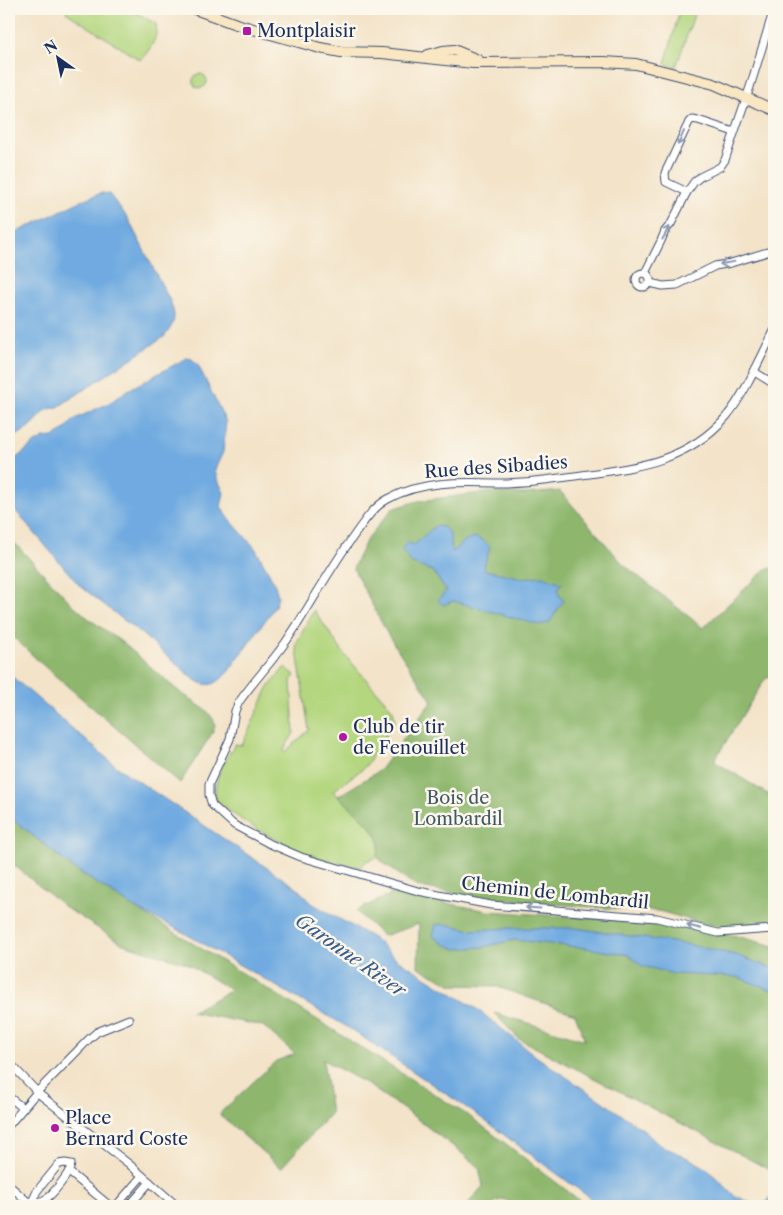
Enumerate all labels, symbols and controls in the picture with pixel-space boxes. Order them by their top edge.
place label: Montplaisir [257,20,356,42]
marker: Montplaisir [241,25,253,37]
north arrow [32,32,82,82]
text: N [41,36,61,58]
one-way arrow [675,130,685,145]
one-way arrow [661,225,671,240]
one-way arrow [720,259,736,269]
street label: Rue des Sibadies [424,451,568,483]
place label: Club de tir de Fenouillet [353,716,467,759]
marker: Club de tir de Fenouillet [337,731,349,743]
park label: Bois de Lombardil [413,787,503,830]
street label: Chemin de Lombardil [460,872,650,914]
one-way arrow [526,903,542,912]
water label: Garonne River [291,909,411,1003]
one-way arrow [687,922,703,931]
place label: Place Bernard Coste [65,1107,188,1150]
marker: Place Bernard Coste [49,1122,61,1134]

